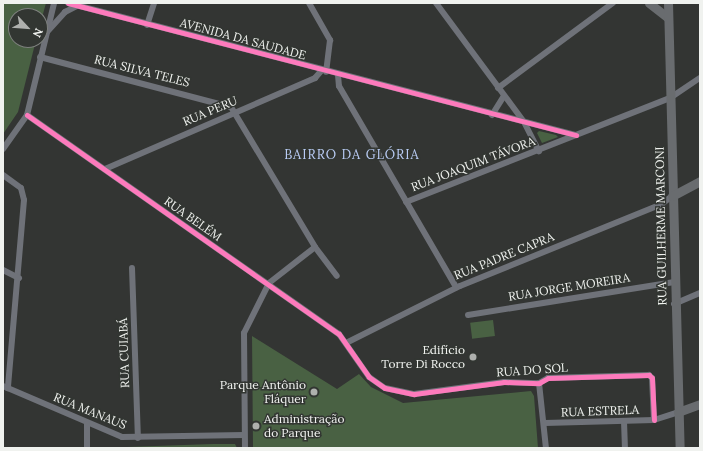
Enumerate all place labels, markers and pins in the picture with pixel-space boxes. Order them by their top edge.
place label: Edifício Torre Di Rocco [381,343,465,371]
marker: Edifício Torre Di Rocco [468,352,478,362]
place label: Parque Antônio Fláquer [220,378,306,406]
marker: Parque Antônio Fláquer [309,387,319,397]
place label: Administração do Parque [264,412,345,440]
marker: Administração do Parque [251,421,261,431]

